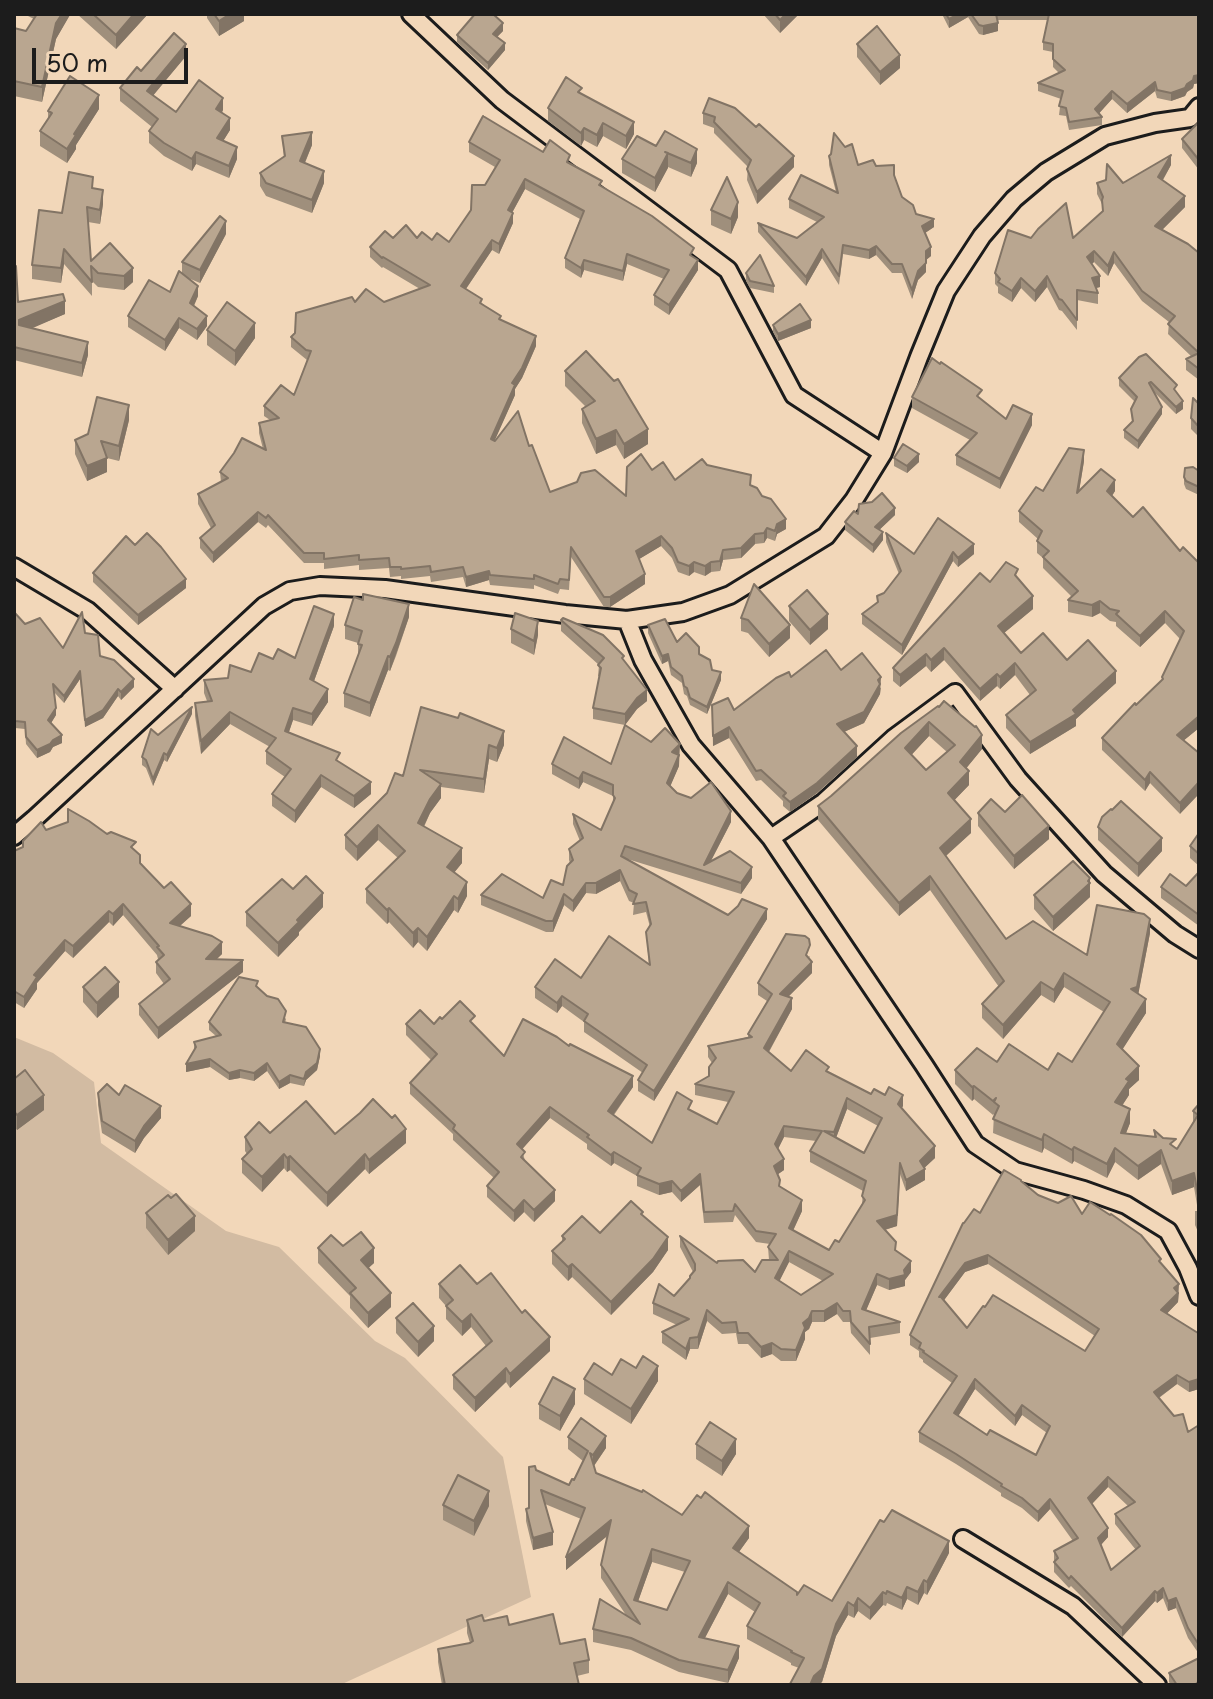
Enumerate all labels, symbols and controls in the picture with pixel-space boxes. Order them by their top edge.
scale bar [36,32,192,82]
text: 50 m [46,44,108,80]

